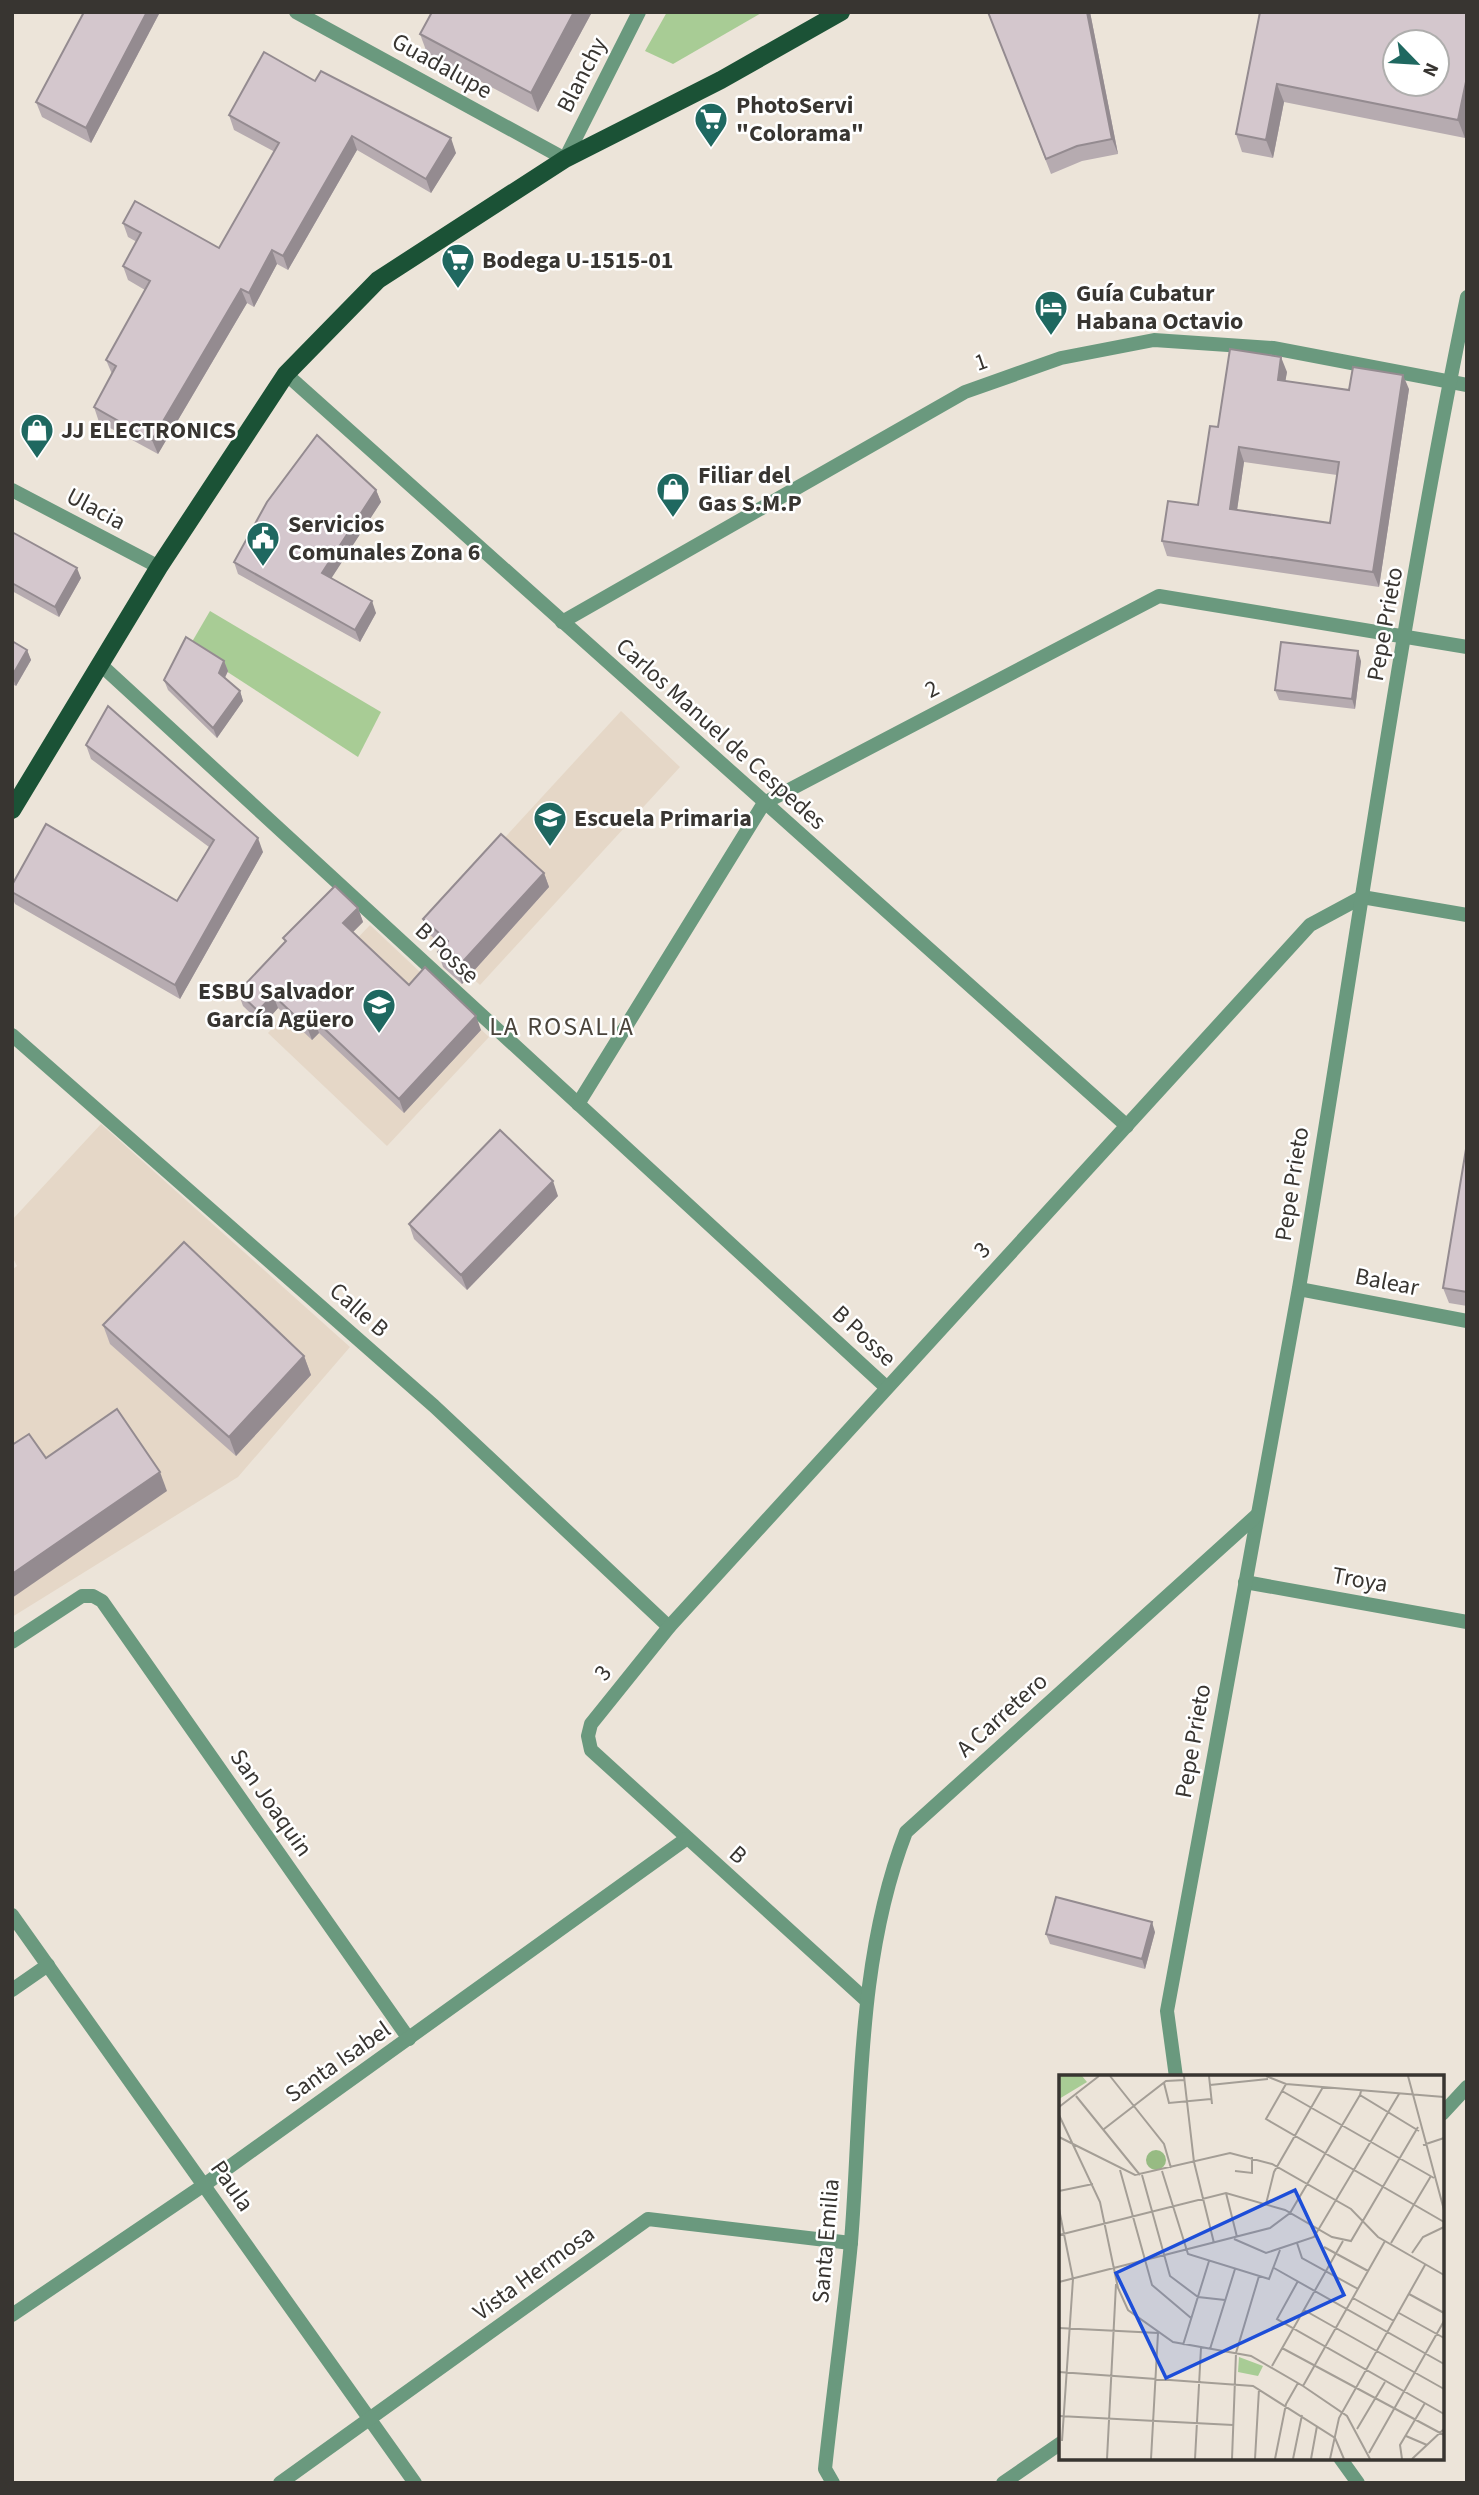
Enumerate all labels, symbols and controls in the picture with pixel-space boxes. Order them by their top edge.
street label: Guadalupe [386,24,498,108]
north arrow [1381,28,1451,98]
street label: Blanchy [548,31,616,119]
text: N [1415,58,1445,81]
place label: PhotoServi "Colorama" [736,88,864,151]
supermarket icon: PhotoServi "Colorama" [692,100,730,149]
supermarket icon: Bodega U-1515-01 [439,241,477,290]
place label: Bodega U-1515-01 [482,243,674,278]
place label: Guía Cubatur Habana Octavio [1076,276,1243,339]
hotel icon: Guía Cubatur Habana Octavio [1032,288,1070,337]
street label: 1 [970,344,992,380]
shop icon: JJ ELECTRONICS [18,411,56,460]
place label: JJ ELECTRONICS [61,413,236,448]
place label: Filiar del Gas S.M.P [698,458,802,521]
shop icon: Filiar del Gas S.M.P [654,470,692,519]
street label: Ulacia [60,479,132,539]
place label: Servicios Comunales Zona 6 [288,507,480,570]
public building icon: Servicios Comunales Zona 6 [244,519,282,568]
street label: Pepe Prieto [1358,564,1412,684]
street label: Carlos Manuel de Cespedes [608,630,834,838]
street label: 2 [919,671,945,707]
school or university icon: Escuela Primaria [531,799,569,848]
place label: Escuela Primaria [574,801,752,836]
street label: B Posse [407,914,487,992]
place label: ESBU Salvador García Agüero [198,974,354,1037]
school or university icon: ESBU Salvador García Agüero [360,986,398,1035]
district label: LA ROSALIA [489,1008,635,1045]
street label: Pepe Prieto [1266,1124,1318,1244]
street label: 3 [965,1234,999,1266]
street label: Balear [1352,1259,1423,1305]
street label: Calle B [322,1274,396,1346]
street label: B Posse [824,1297,904,1375]
street label: Troya [1330,1558,1390,1602]
street label: 3 [586,1657,620,1689]
street label: A Carretero [948,1664,1056,1766]
street label: Pepe Prieto [1166,1681,1220,1801]
street label: San Joaquin [221,1742,321,1864]
street label: B [721,1837,755,1873]
street label: Santa Isabel [278,2013,398,2111]
inset map [1059,2075,1444,2460]
street label: Paula [202,2153,262,2219]
street label: Santa Emilia [803,2177,849,2305]
street label: Vista Hermosa [466,2217,602,2329]

